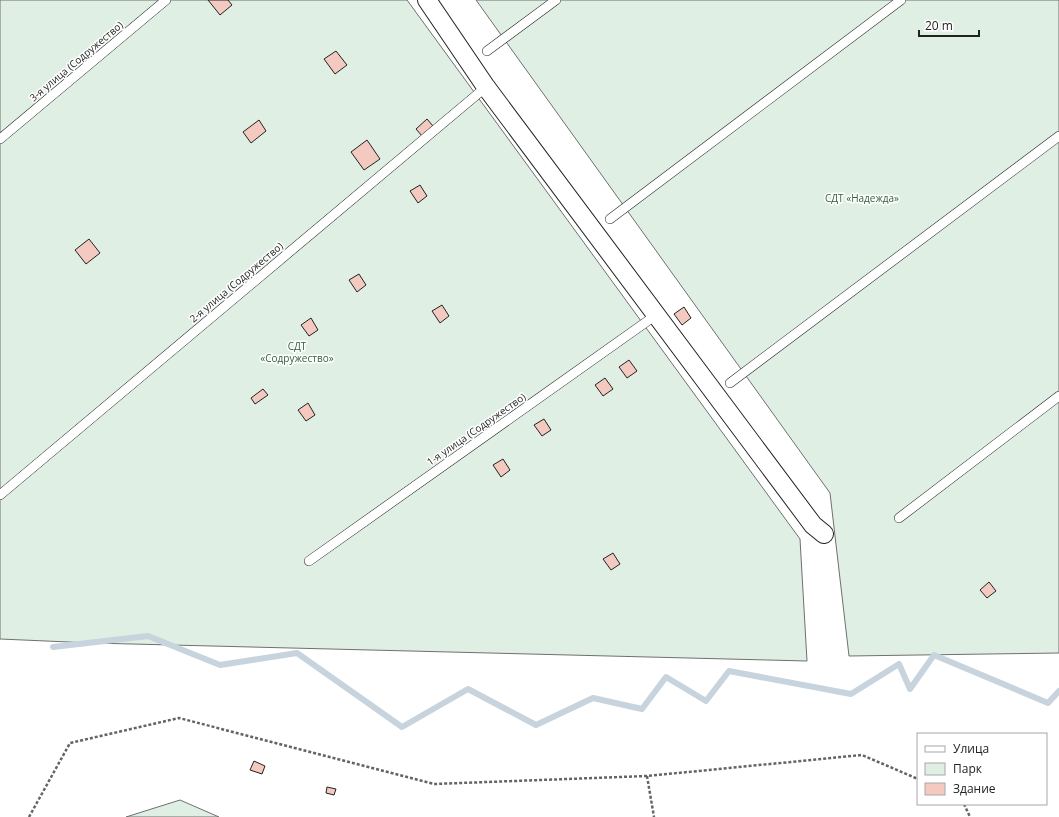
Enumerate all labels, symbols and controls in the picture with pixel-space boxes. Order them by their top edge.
scale bar [919,12,979,38]
text: 20 m [925,17,953,34]
street label: 3-я улица (Содружество) [26,18,126,104]
park label: СДТ «Надежда» [825,191,899,205]
street label: 2-я улица (Содружество) [186,239,286,325]
park label: СДТ «Содружество» [260,339,334,365]
street label: 1-я улица (Содружество) [424,389,528,469]
legend [917,733,1047,805]
text: Улица [953,740,989,757]
text: Парк [953,760,983,777]
text: Здание [953,780,996,797]

